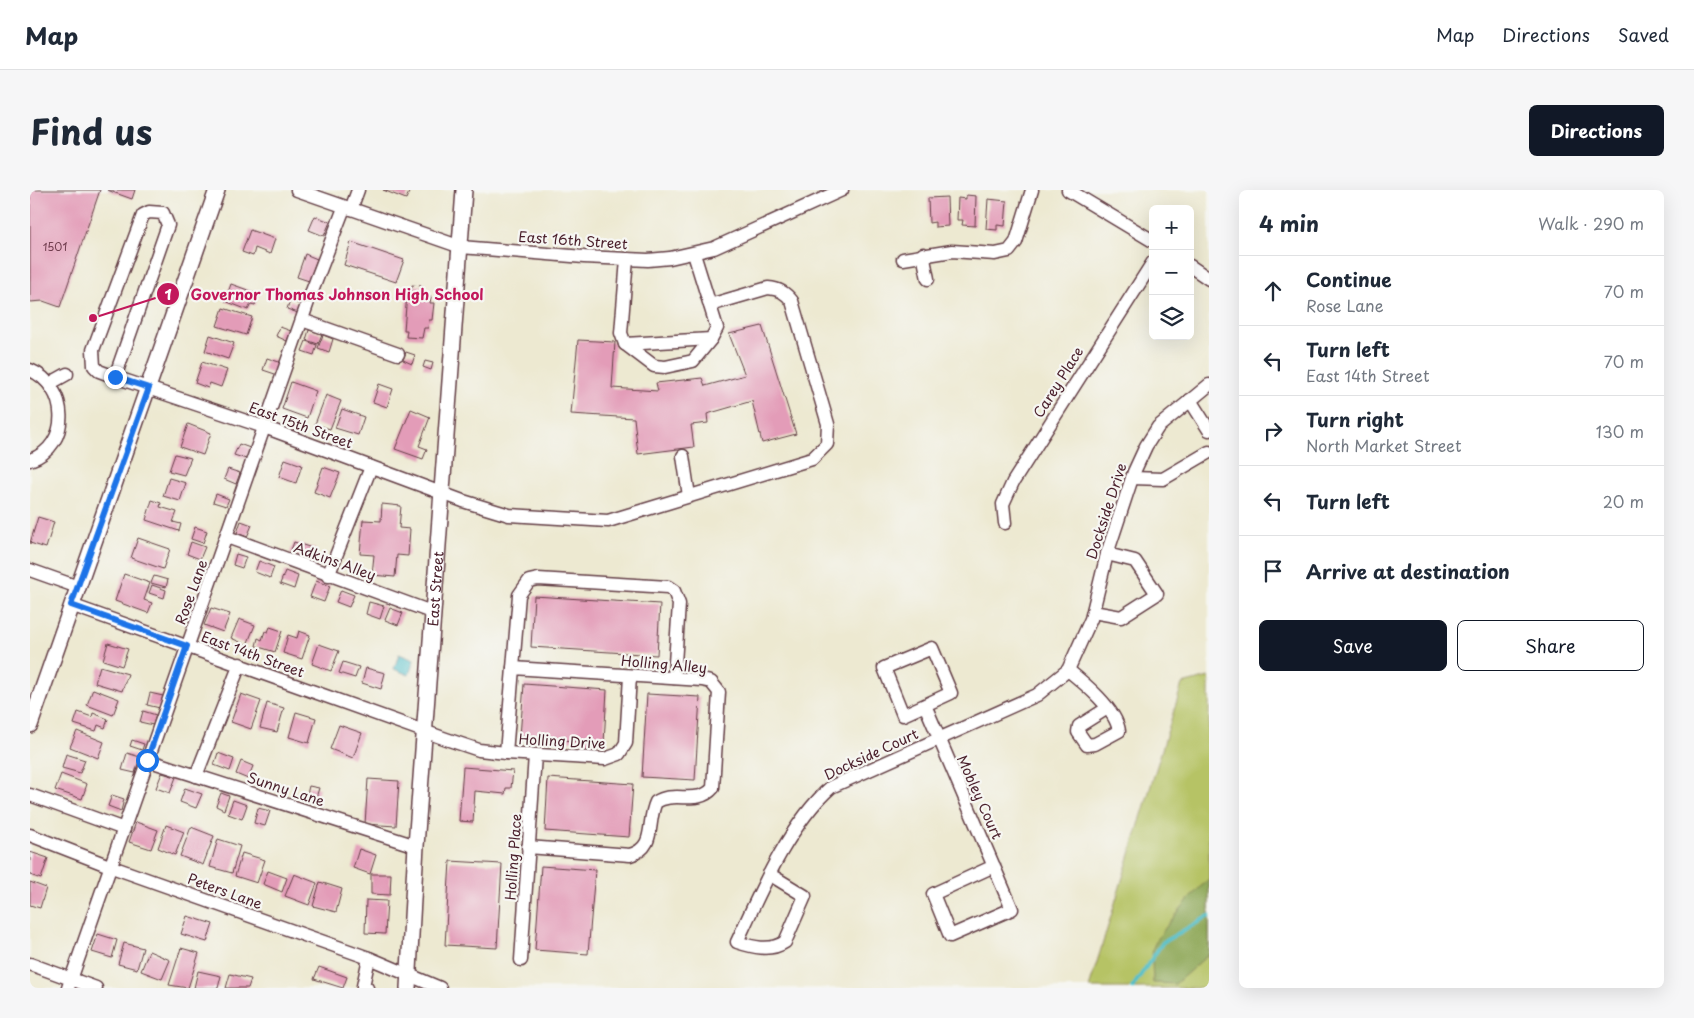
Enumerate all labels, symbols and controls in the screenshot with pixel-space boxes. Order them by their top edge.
text: Map [25,17,78,53]
text: Map [1436,21,1474,48]
text: Directions [1502,21,1590,48]
text: Saved [1618,21,1669,48]
text: Find us [30,104,152,157]
button: Directions [1529,105,1664,156]
map controls [1149,205,1194,340]
button: + [1149,205,1194,250]
text: 4 min [1259,207,1319,239]
text: Walk · 290 m [1538,211,1644,235]
street label: East 16th Street [518,226,629,254]
house number: 1501 [43,238,67,255]
button: − [1149,250,1194,295]
text: Continue [1306,265,1392,293]
icon: ahead [1259,277,1287,305]
callout: Governor Thomas Johnson High School [155,279,495,309]
text: 70 m [1604,279,1644,303]
text: 1 [164,282,172,305]
text: Governor Thomas Johnson High School [190,282,484,305]
text: Rose Lane [1306,293,1384,317]
button: layers [1149,295,1194,340]
text: Turn left [1306,335,1390,363]
street label: Carey Place [1028,342,1088,422]
icon: left [1259,347,1287,375]
text: 70 m [1604,349,1644,373]
text: East 14th Street [1306,363,1429,387]
route end [104,366,127,389]
street label: East 15th Street [246,396,356,454]
text: Turn right [1306,405,1404,433]
icon: right [1259,417,1287,445]
text: 130 m [1596,419,1644,443]
text: North Market Street [1306,433,1462,457]
street label: Dockside Drive [1081,460,1131,562]
icon: left [1259,487,1287,515]
text: Turn left [1306,487,1390,515]
text: 20 m [1603,489,1644,513]
street label: Adkins Alley [291,536,379,586]
street label: East Street [422,550,448,627]
street label: Rose Lane [170,556,213,628]
icon: arrive [1259,557,1287,585]
text: Arrive at destination [1306,557,1510,585]
button: Save [1259,620,1447,671]
button: Share [1457,620,1644,671]
street label: East 14th Street [199,626,308,682]
street label: Holling Alley [620,650,708,678]
street label: Dockside Court [820,723,922,785]
street label: Holling Drive [518,728,606,754]
route start [136,749,159,772]
street label: Mobley Court [952,751,1008,843]
street label: Sunny Lane [245,767,328,811]
street label: Holling Place [499,813,527,901]
street label: Peters Lane [185,868,265,914]

